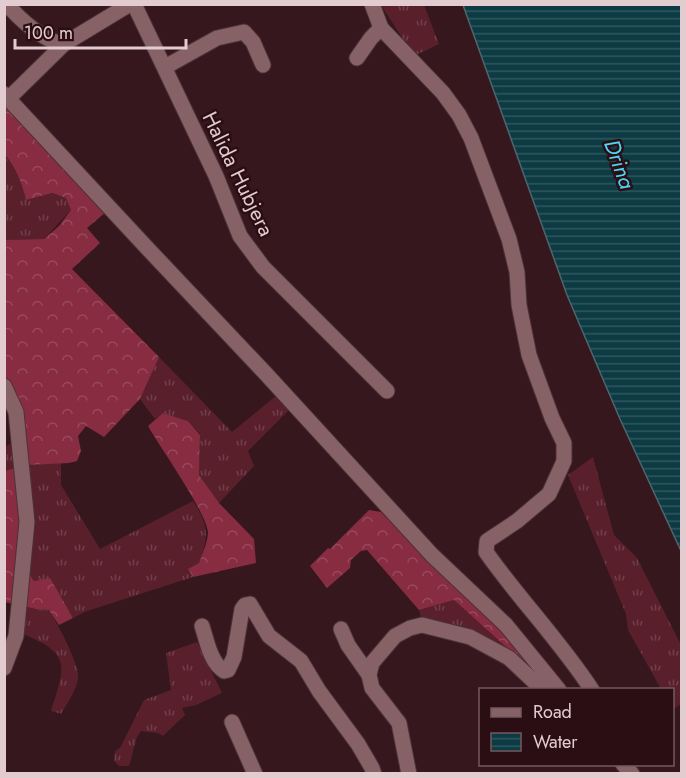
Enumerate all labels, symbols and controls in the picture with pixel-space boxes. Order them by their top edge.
scale bar [15,12,186,50]
text: 100 m [24,20,73,46]
street label: Halida Hubjera [195,107,281,241]
water label: Drina [596,135,644,193]
legend [479,688,674,766]
text: Road [533,699,572,725]
text: Water [533,729,578,755]

